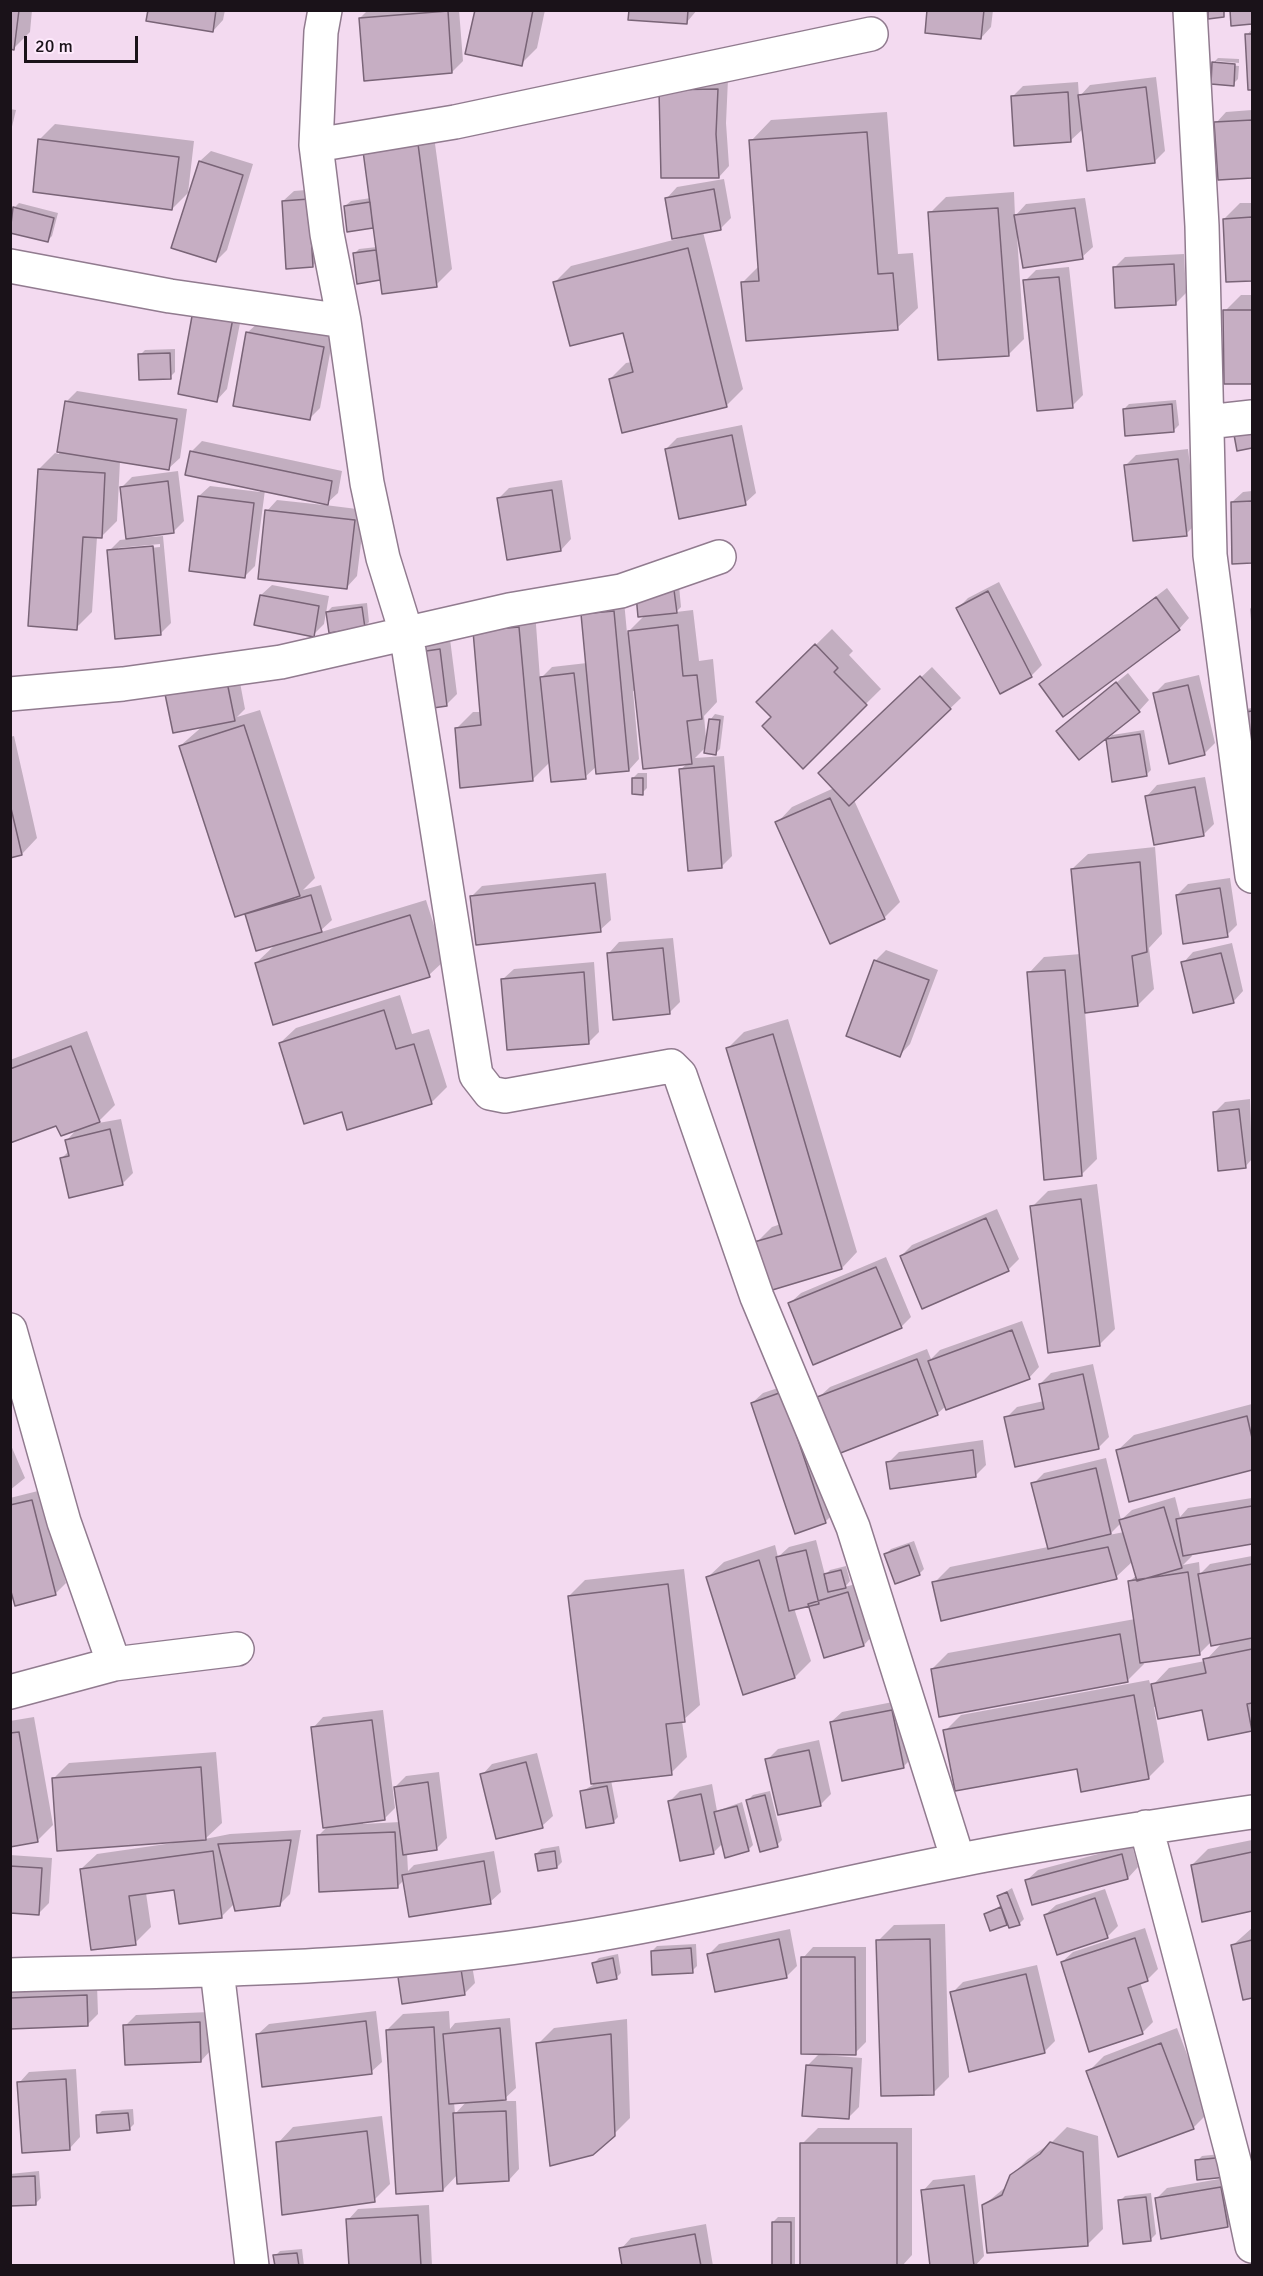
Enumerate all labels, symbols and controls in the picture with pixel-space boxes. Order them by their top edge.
scale bar [27,24,141,62]
text: 20 m [35,35,73,57]

